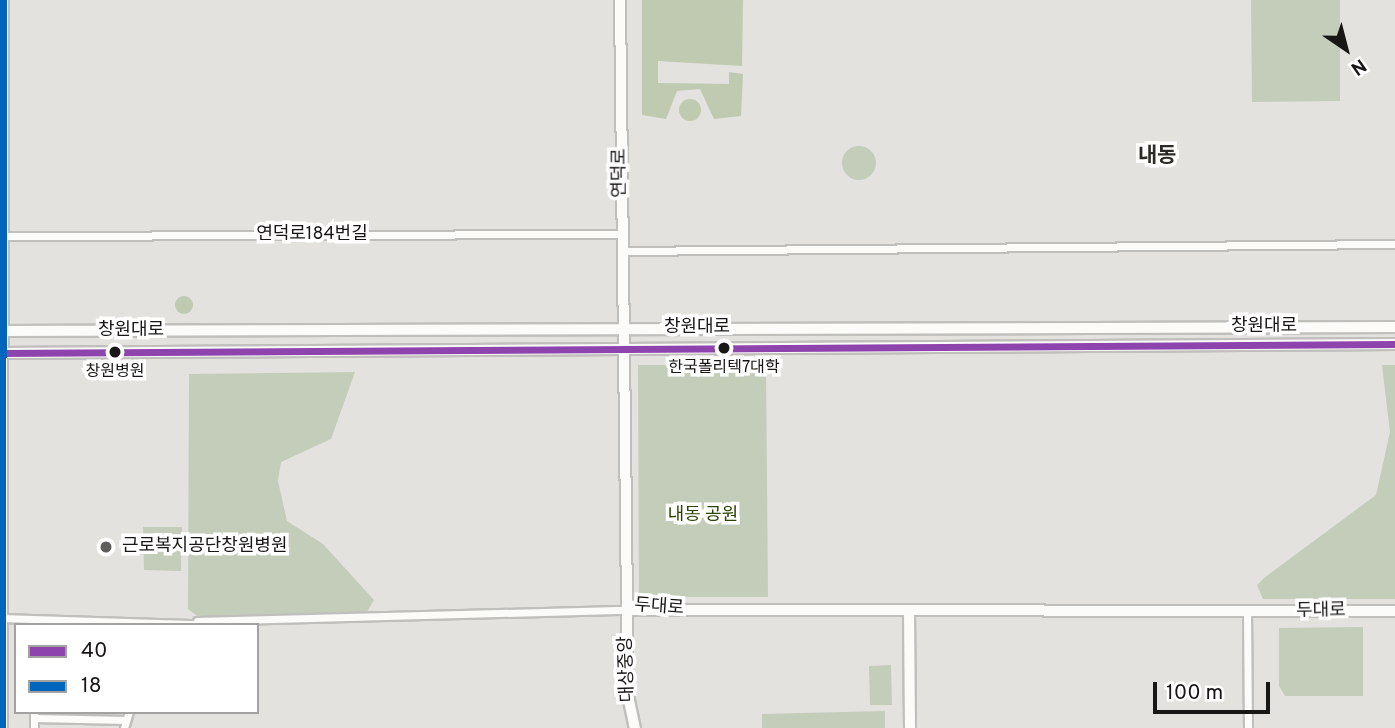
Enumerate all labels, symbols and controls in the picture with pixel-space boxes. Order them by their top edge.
north arrow [1311,14,1381,84]
text: N [1346,52,1371,80]
district label: 내동 [1138,144,1176,170]
street label: 연덕로 [610,148,632,198]
street label: 연덕로184번길 [256,224,368,246]
street label: 창원대로 [1231,316,1297,338]
street label: 창원대로 [664,317,730,339]
street label: 창원대로 [98,320,164,342]
marker: 한국폴리텍7대학 [717,341,731,355]
marker: 창원병원 [108,345,122,359]
place label: 한국폴리텍7대학 [668,358,780,378]
place label: 창원병원 [86,362,144,382]
park label: 내동 공원 [668,505,738,527]
place label: 근로복지공단창원병원 [122,536,288,558]
marker: 근로복지공단창원병원 [96,537,116,557]
street label: 두대로 [633,595,685,621]
street label: 두대로 [1296,601,1346,623]
legend [14,623,259,714]
street label: 대상중앙 [616,636,640,702]
text: 40 [81,638,108,665]
scale bar [1157,668,1274,712]
text: 18 [81,673,102,700]
text: 100 m [1166,680,1223,707]

